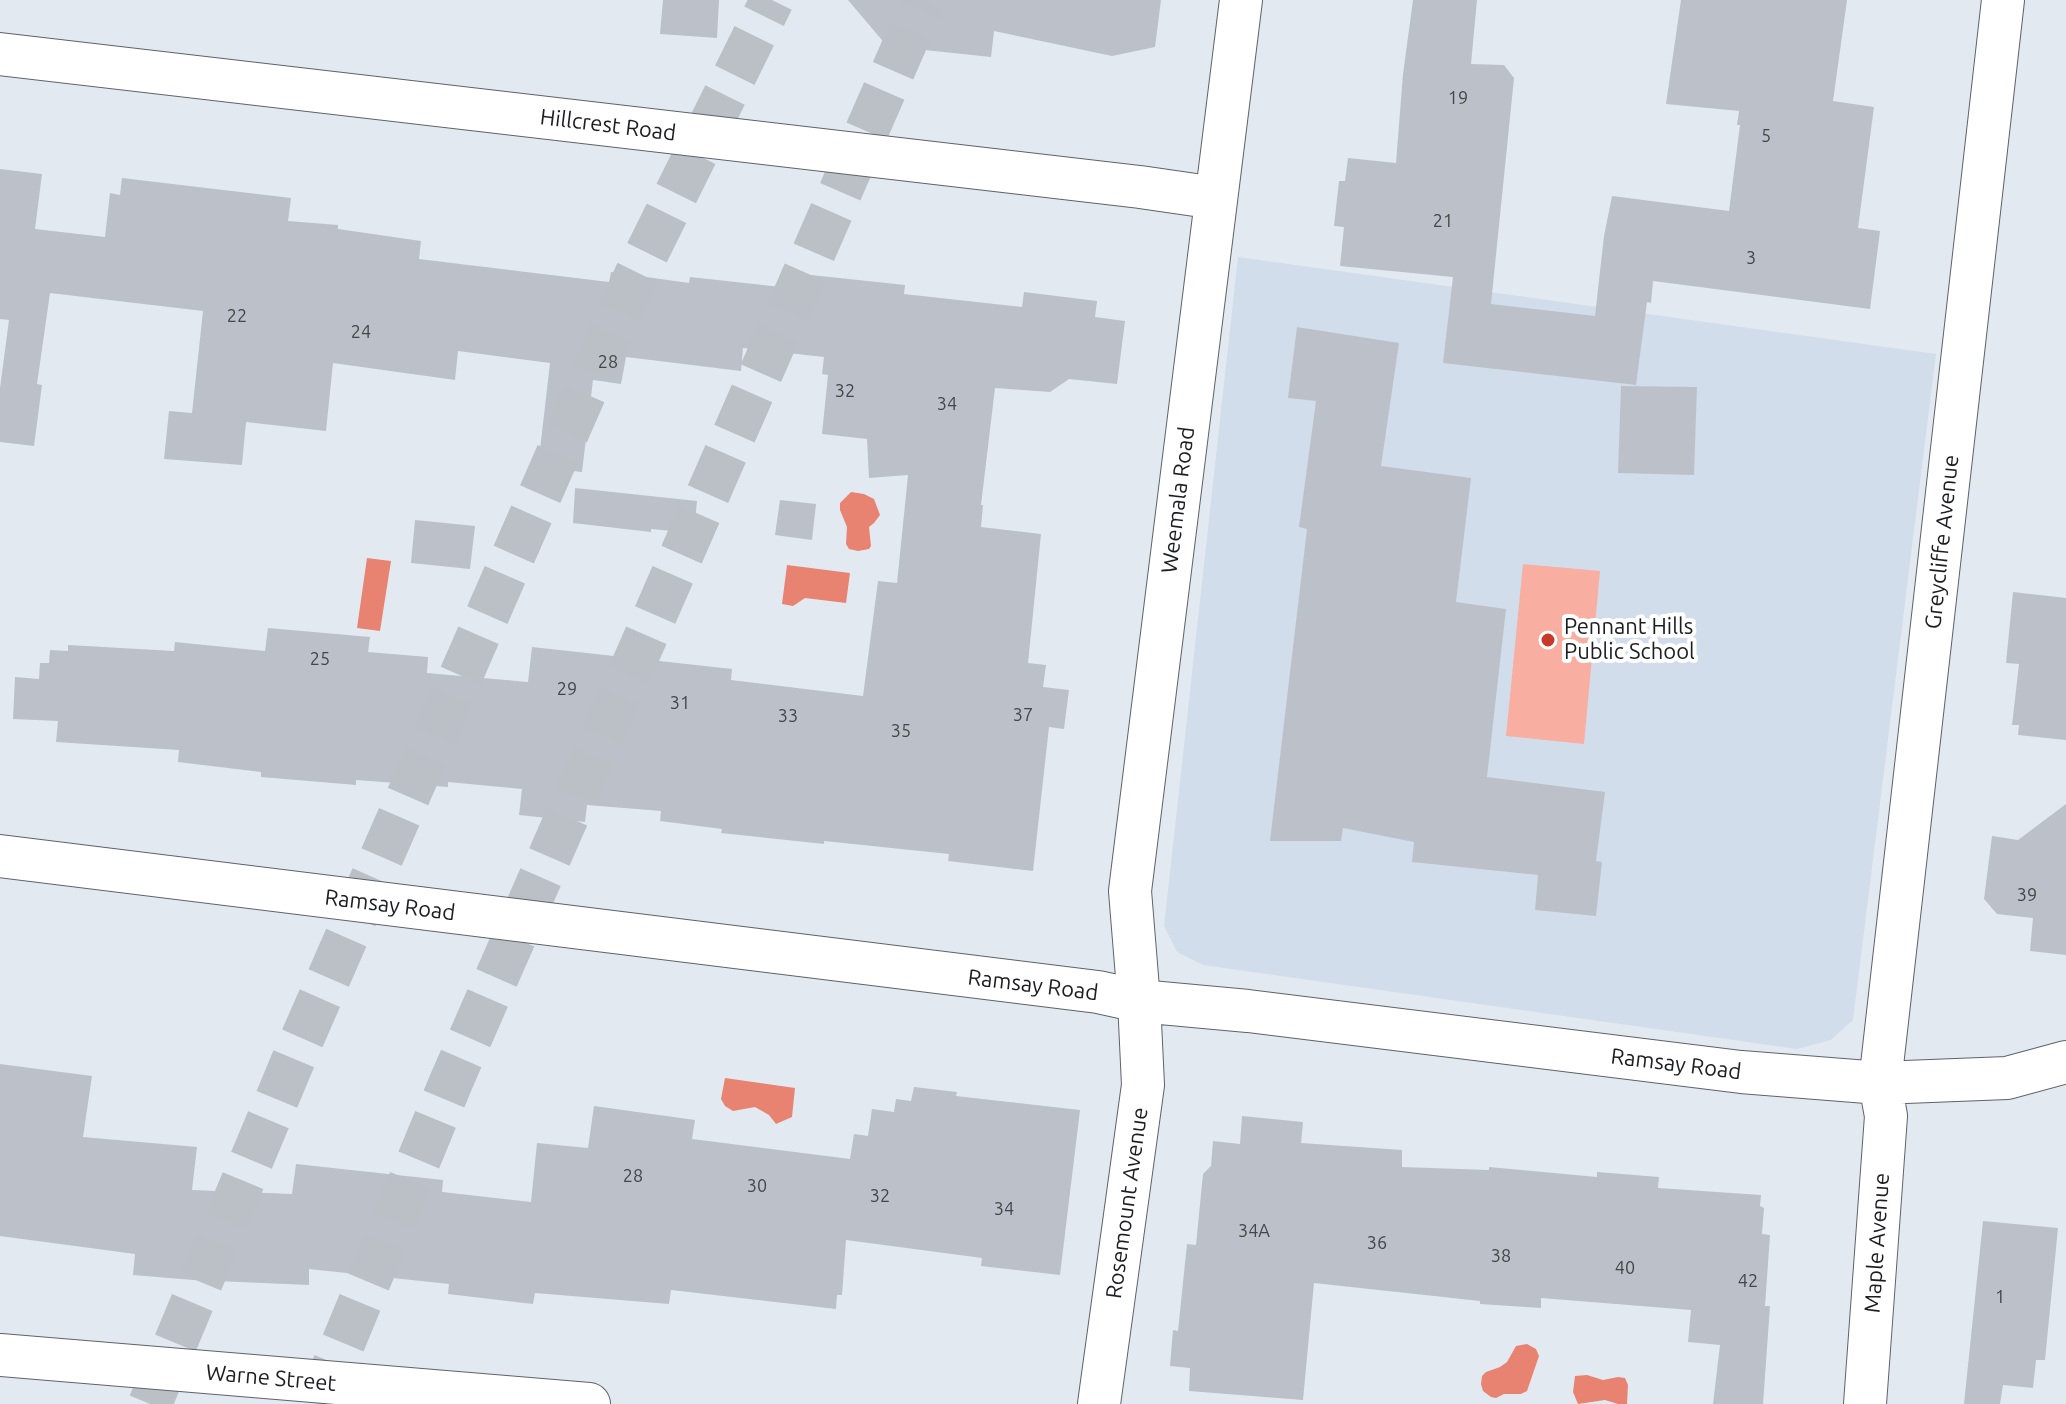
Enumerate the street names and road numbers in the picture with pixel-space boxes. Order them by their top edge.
street label: Hillcrest Road [538,104,678,146]
street label: Weemala Road [1156,425,1200,575]
street label: Greycliffe Avenue [1920,454,1964,630]
street label: Ramsay Road [323,884,457,926]
street label: Ramsay Road [966,964,1100,1006]
street label: Ramsay Road [1609,1043,1743,1085]
street label: Rosemount Avenue [1100,1106,1154,1300]
street label: Maple Avenue [1859,1172,1895,1314]
street label: Warne Street [205,1359,337,1397]

